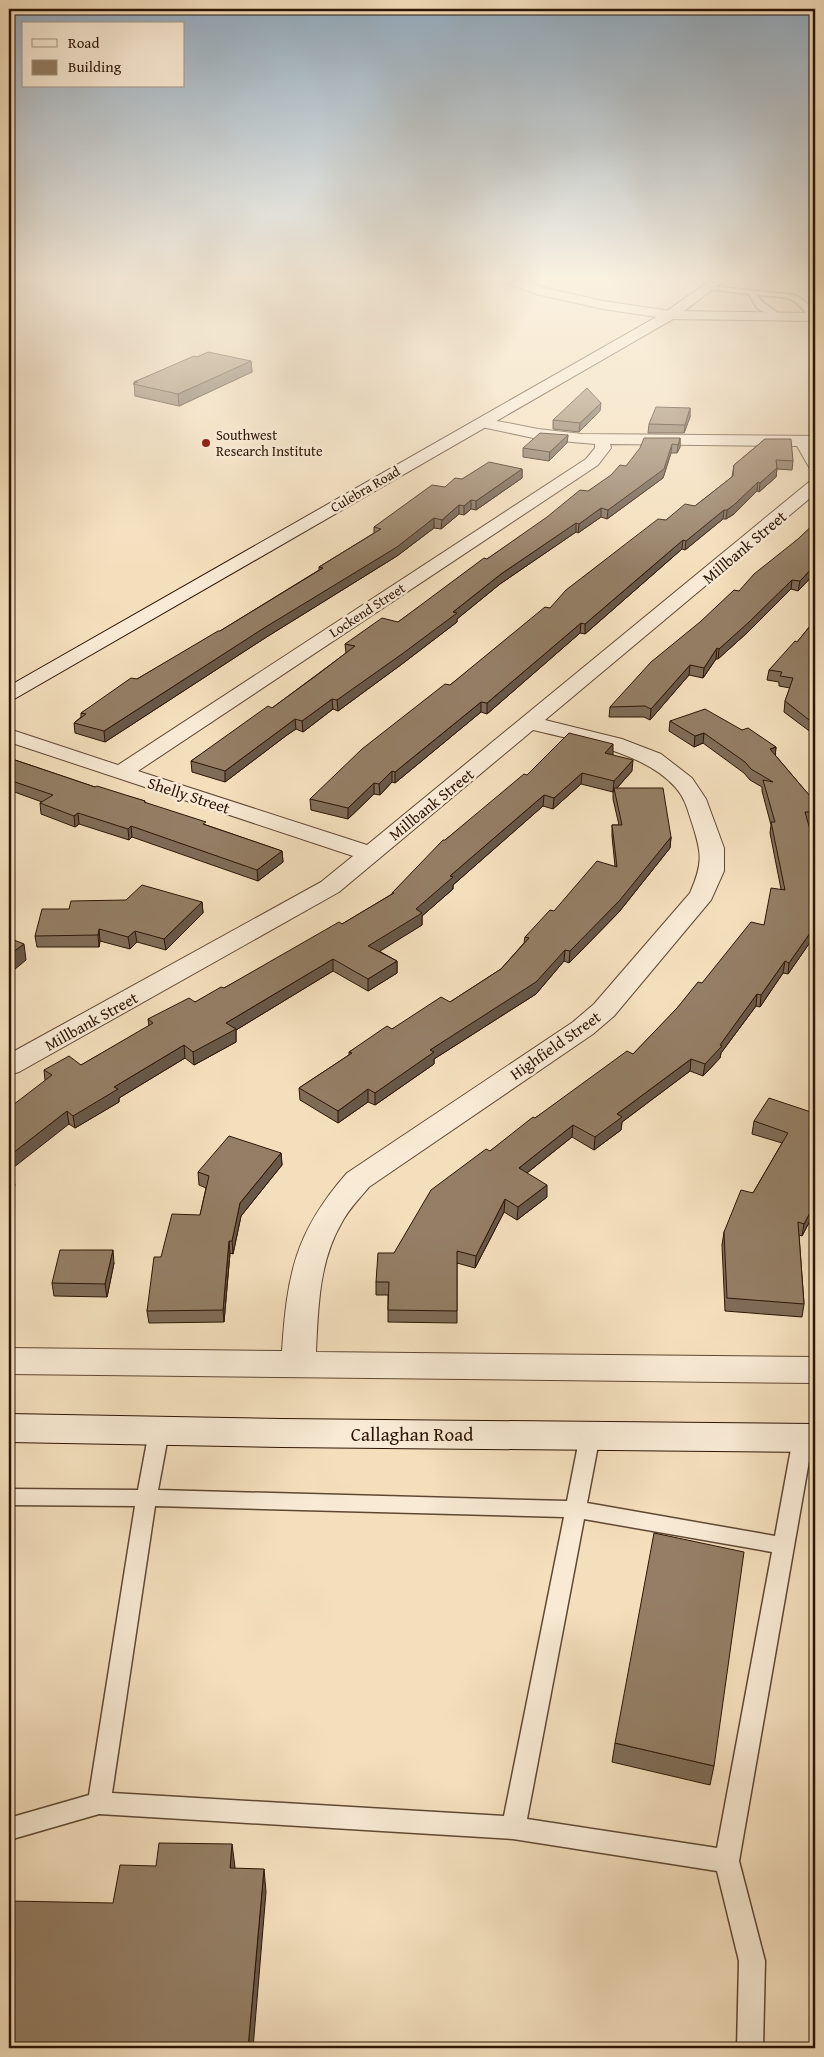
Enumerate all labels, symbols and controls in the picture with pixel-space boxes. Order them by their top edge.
legend [22,22,185,88]
text: Road [68,32,99,53]
text: Building [68,56,122,77]
place label: Southwest Research Institute [216,425,323,461]
marker: Southwest Research Institute [200,437,212,449]
street label: Culebra Road [326,461,404,517]
street label: Millbank Street [697,504,792,589]
street label: Lockend Street [325,578,409,642]
street label: Millbank Street [383,762,479,846]
street label: Shelly Street [145,770,234,820]
street label: Millbank Street [40,985,142,1057]
street label: Highfield Street [505,1005,606,1085]
street label: Callaghan Road [351,1420,474,1448]

